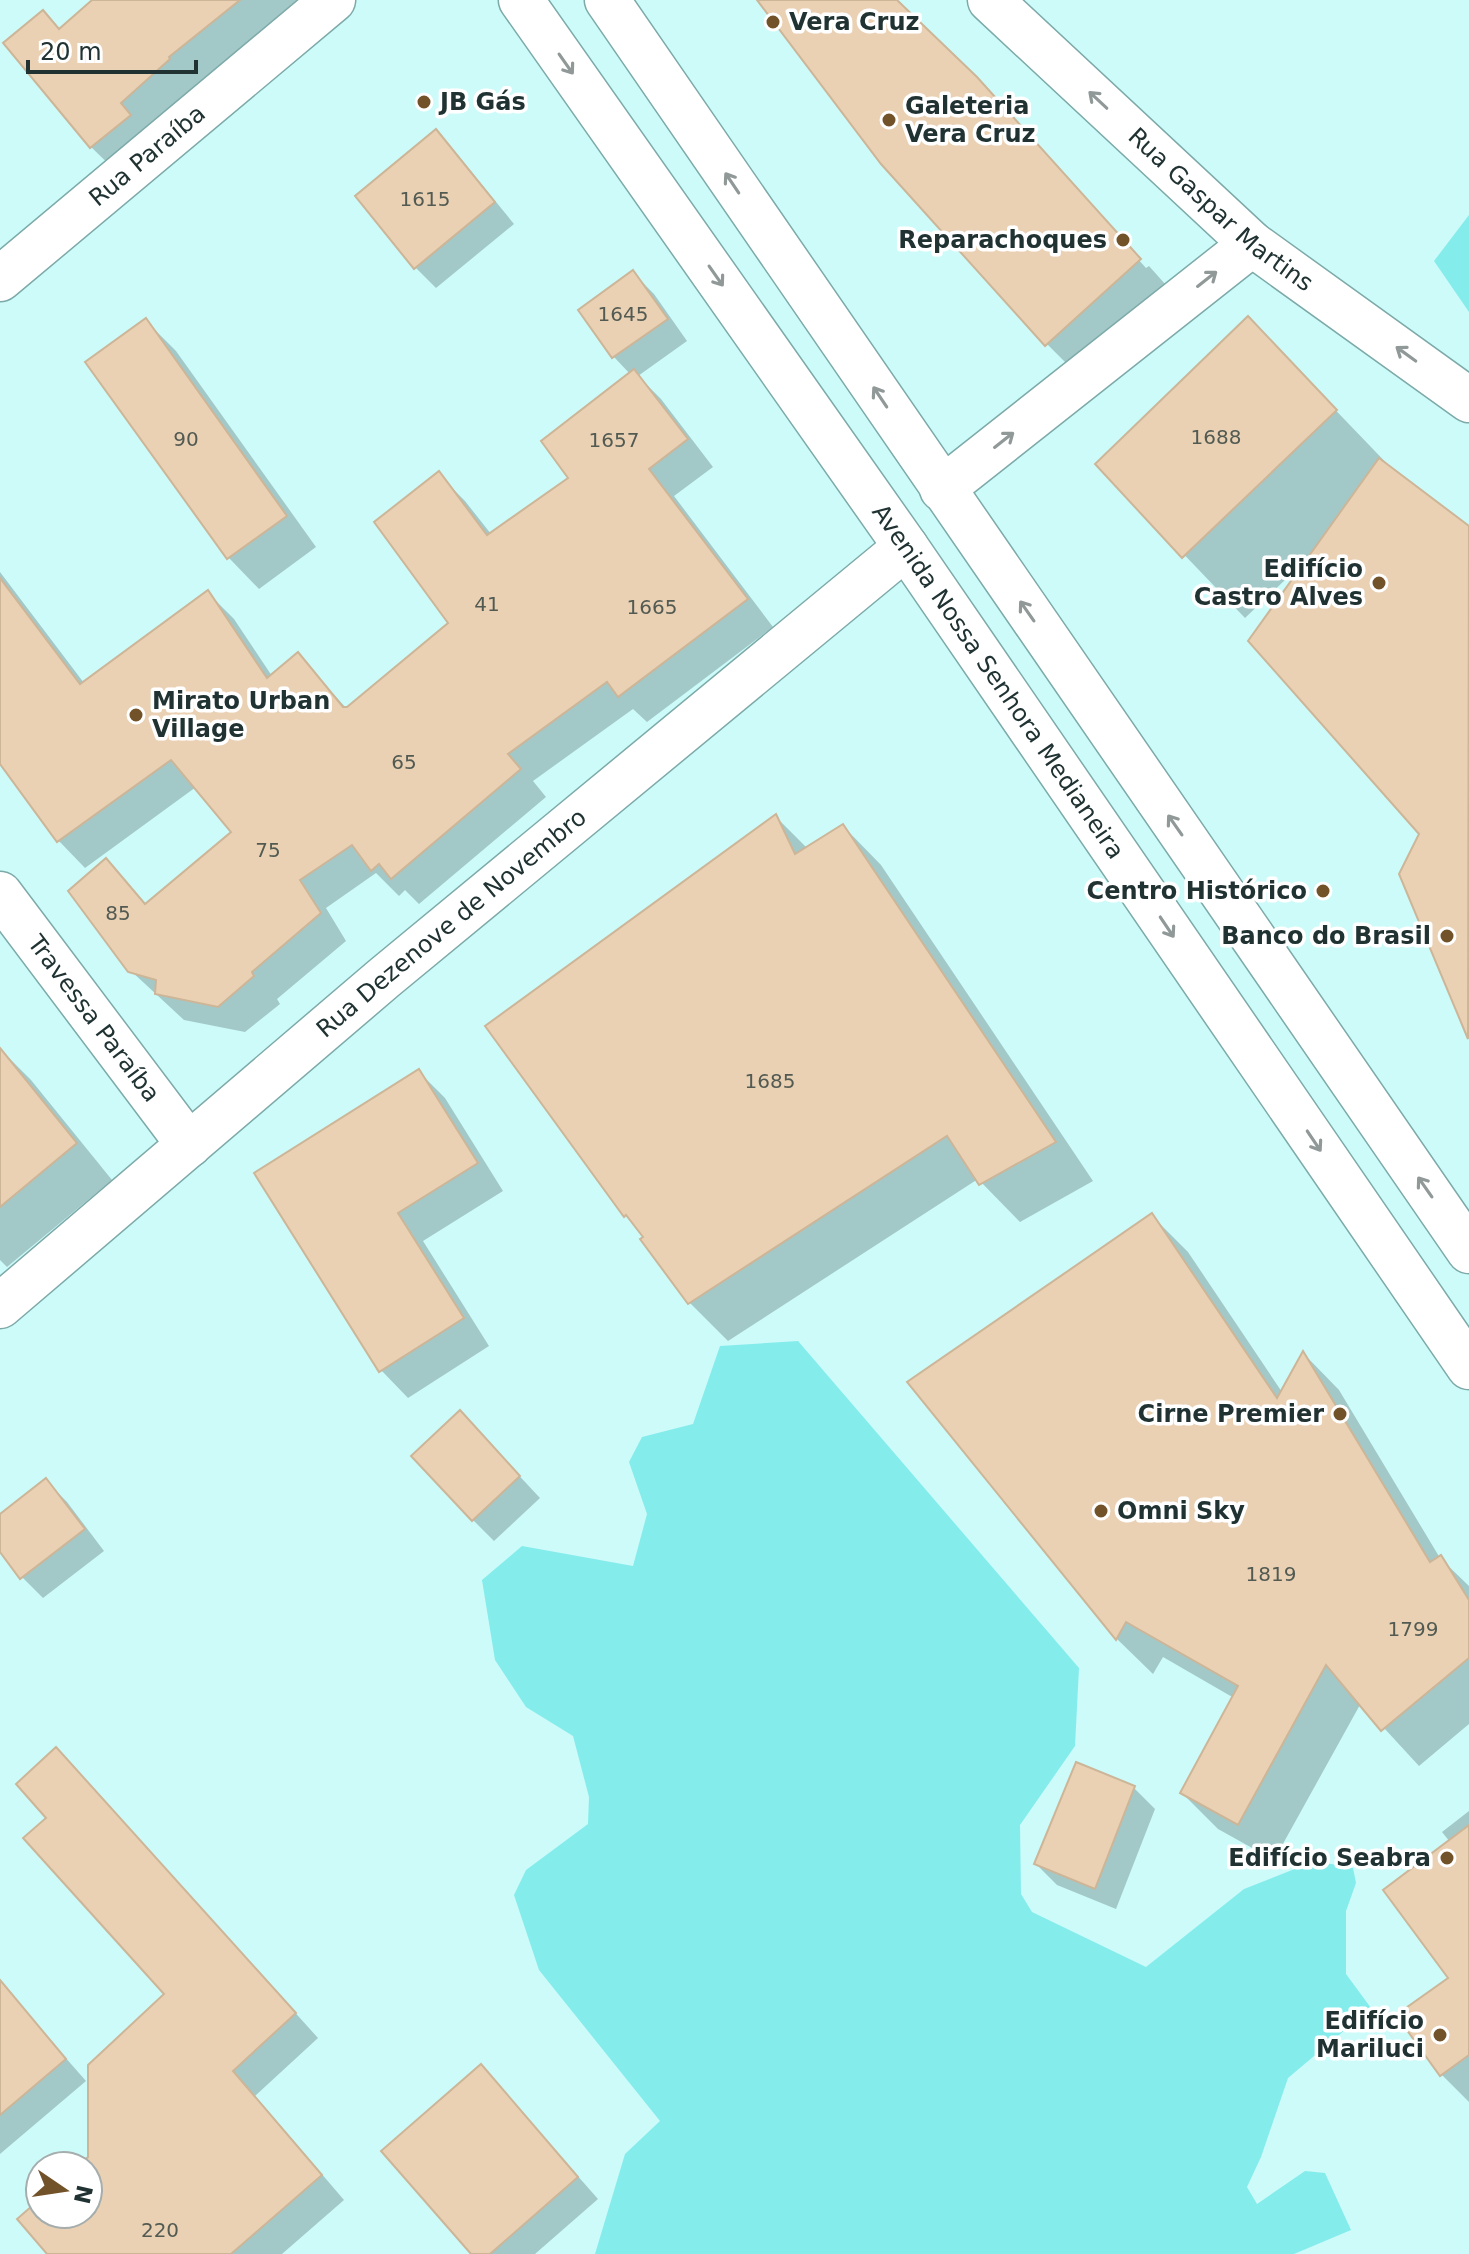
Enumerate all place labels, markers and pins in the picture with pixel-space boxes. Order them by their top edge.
place label: Vera Cruz [789,8,919,36]
marker: Vera Cruz [764,13,782,31]
place label: JB Gás [438,88,526,116]
place label: Galeteria Vera Cruz [905,92,1035,148]
marker: JB Gás [415,93,433,111]
marker: Galeteria Vera Cruz [880,111,898,129]
place label: Reparachoques [898,226,1107,254]
marker: Reparachoques [1114,231,1132,249]
place label: Edifício Castro Alves [1194,555,1363,611]
marker: Edifício Castro Alves [1370,574,1388,592]
place label: Mirato Urban Village [152,687,330,743]
marker: Mirato Urban Village [127,706,145,724]
place label: Centro Histórico [1087,877,1307,905]
marker: Centro Histórico [1314,882,1332,900]
place label: Banco do Brasil [1221,922,1431,950]
marker: Banco do Brasil [1438,927,1456,945]
place label: Cirne Premier [1138,1400,1324,1428]
marker: Cirne Premier [1331,1405,1349,1423]
place label: Omni Sky [1117,1497,1245,1525]
marker: Omni Sky [1092,1502,1110,1520]
place label: Edifício Seabra [1228,1844,1431,1872]
marker: Edifício Seabra [1438,1849,1456,1867]
place label: Edifício Mariluci [1316,2007,1424,2063]
marker: Edifício Mariluci [1431,2026,1449,2044]

